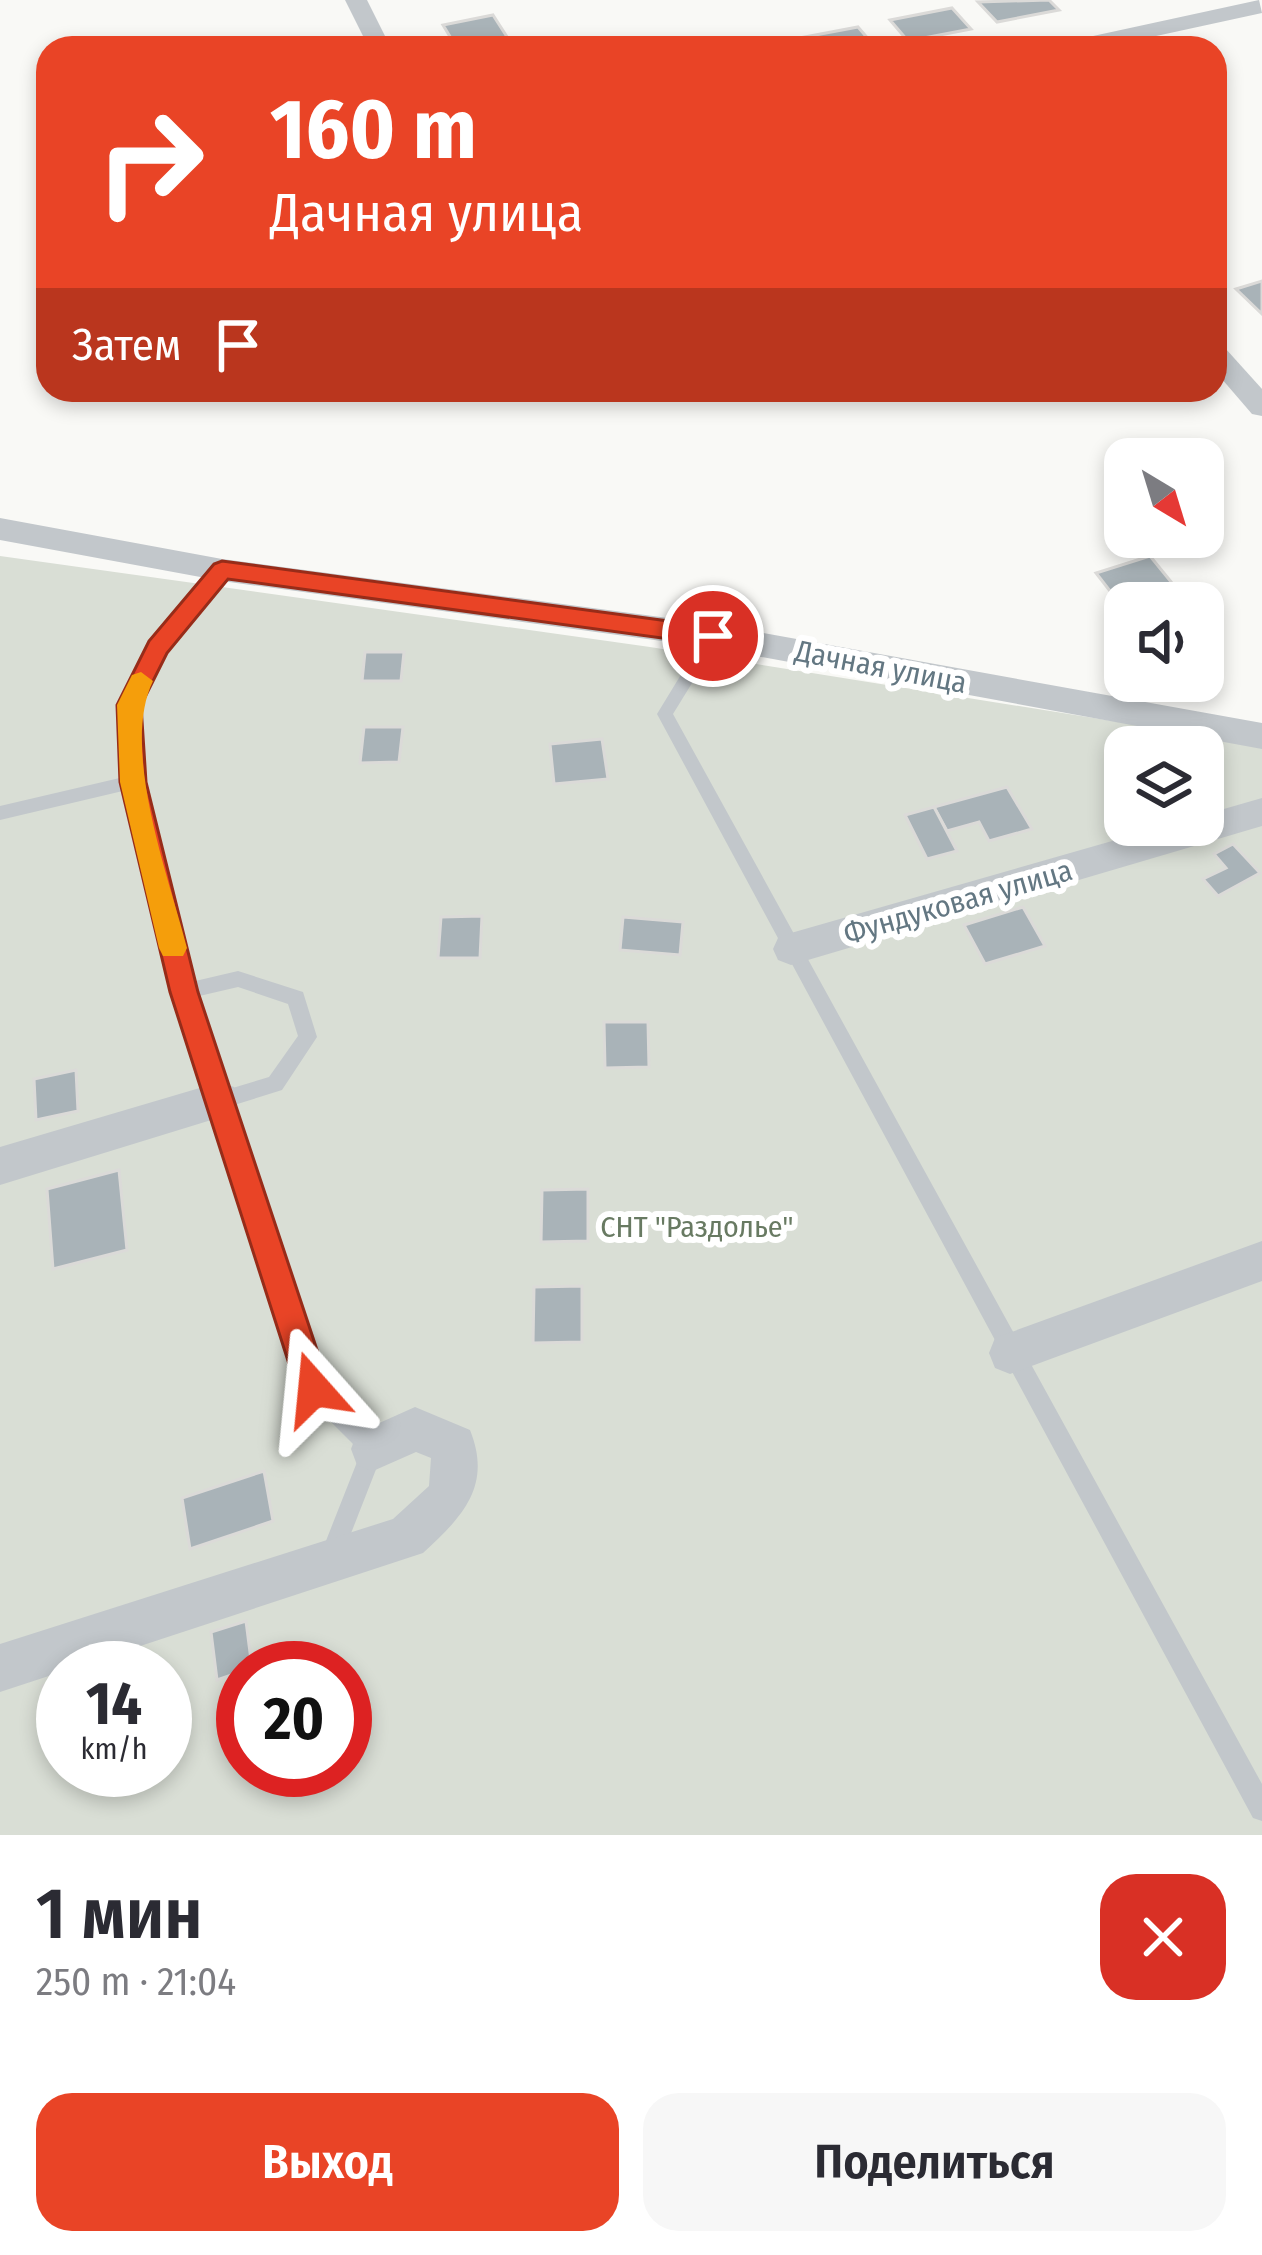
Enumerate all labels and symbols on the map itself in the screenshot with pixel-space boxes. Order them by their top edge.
north arrow [1104,438,1224,558]
pin [662,585,764,687]
street label: Дачная улица [791,633,970,701]
street label: Фундуковая улица [840,852,1076,952]
park label: СНТ "Раздолье" [600,1209,794,1245]
position arrow [251,1326,377,1452]
speed limit sign: 20 [216,1641,372,1797]

